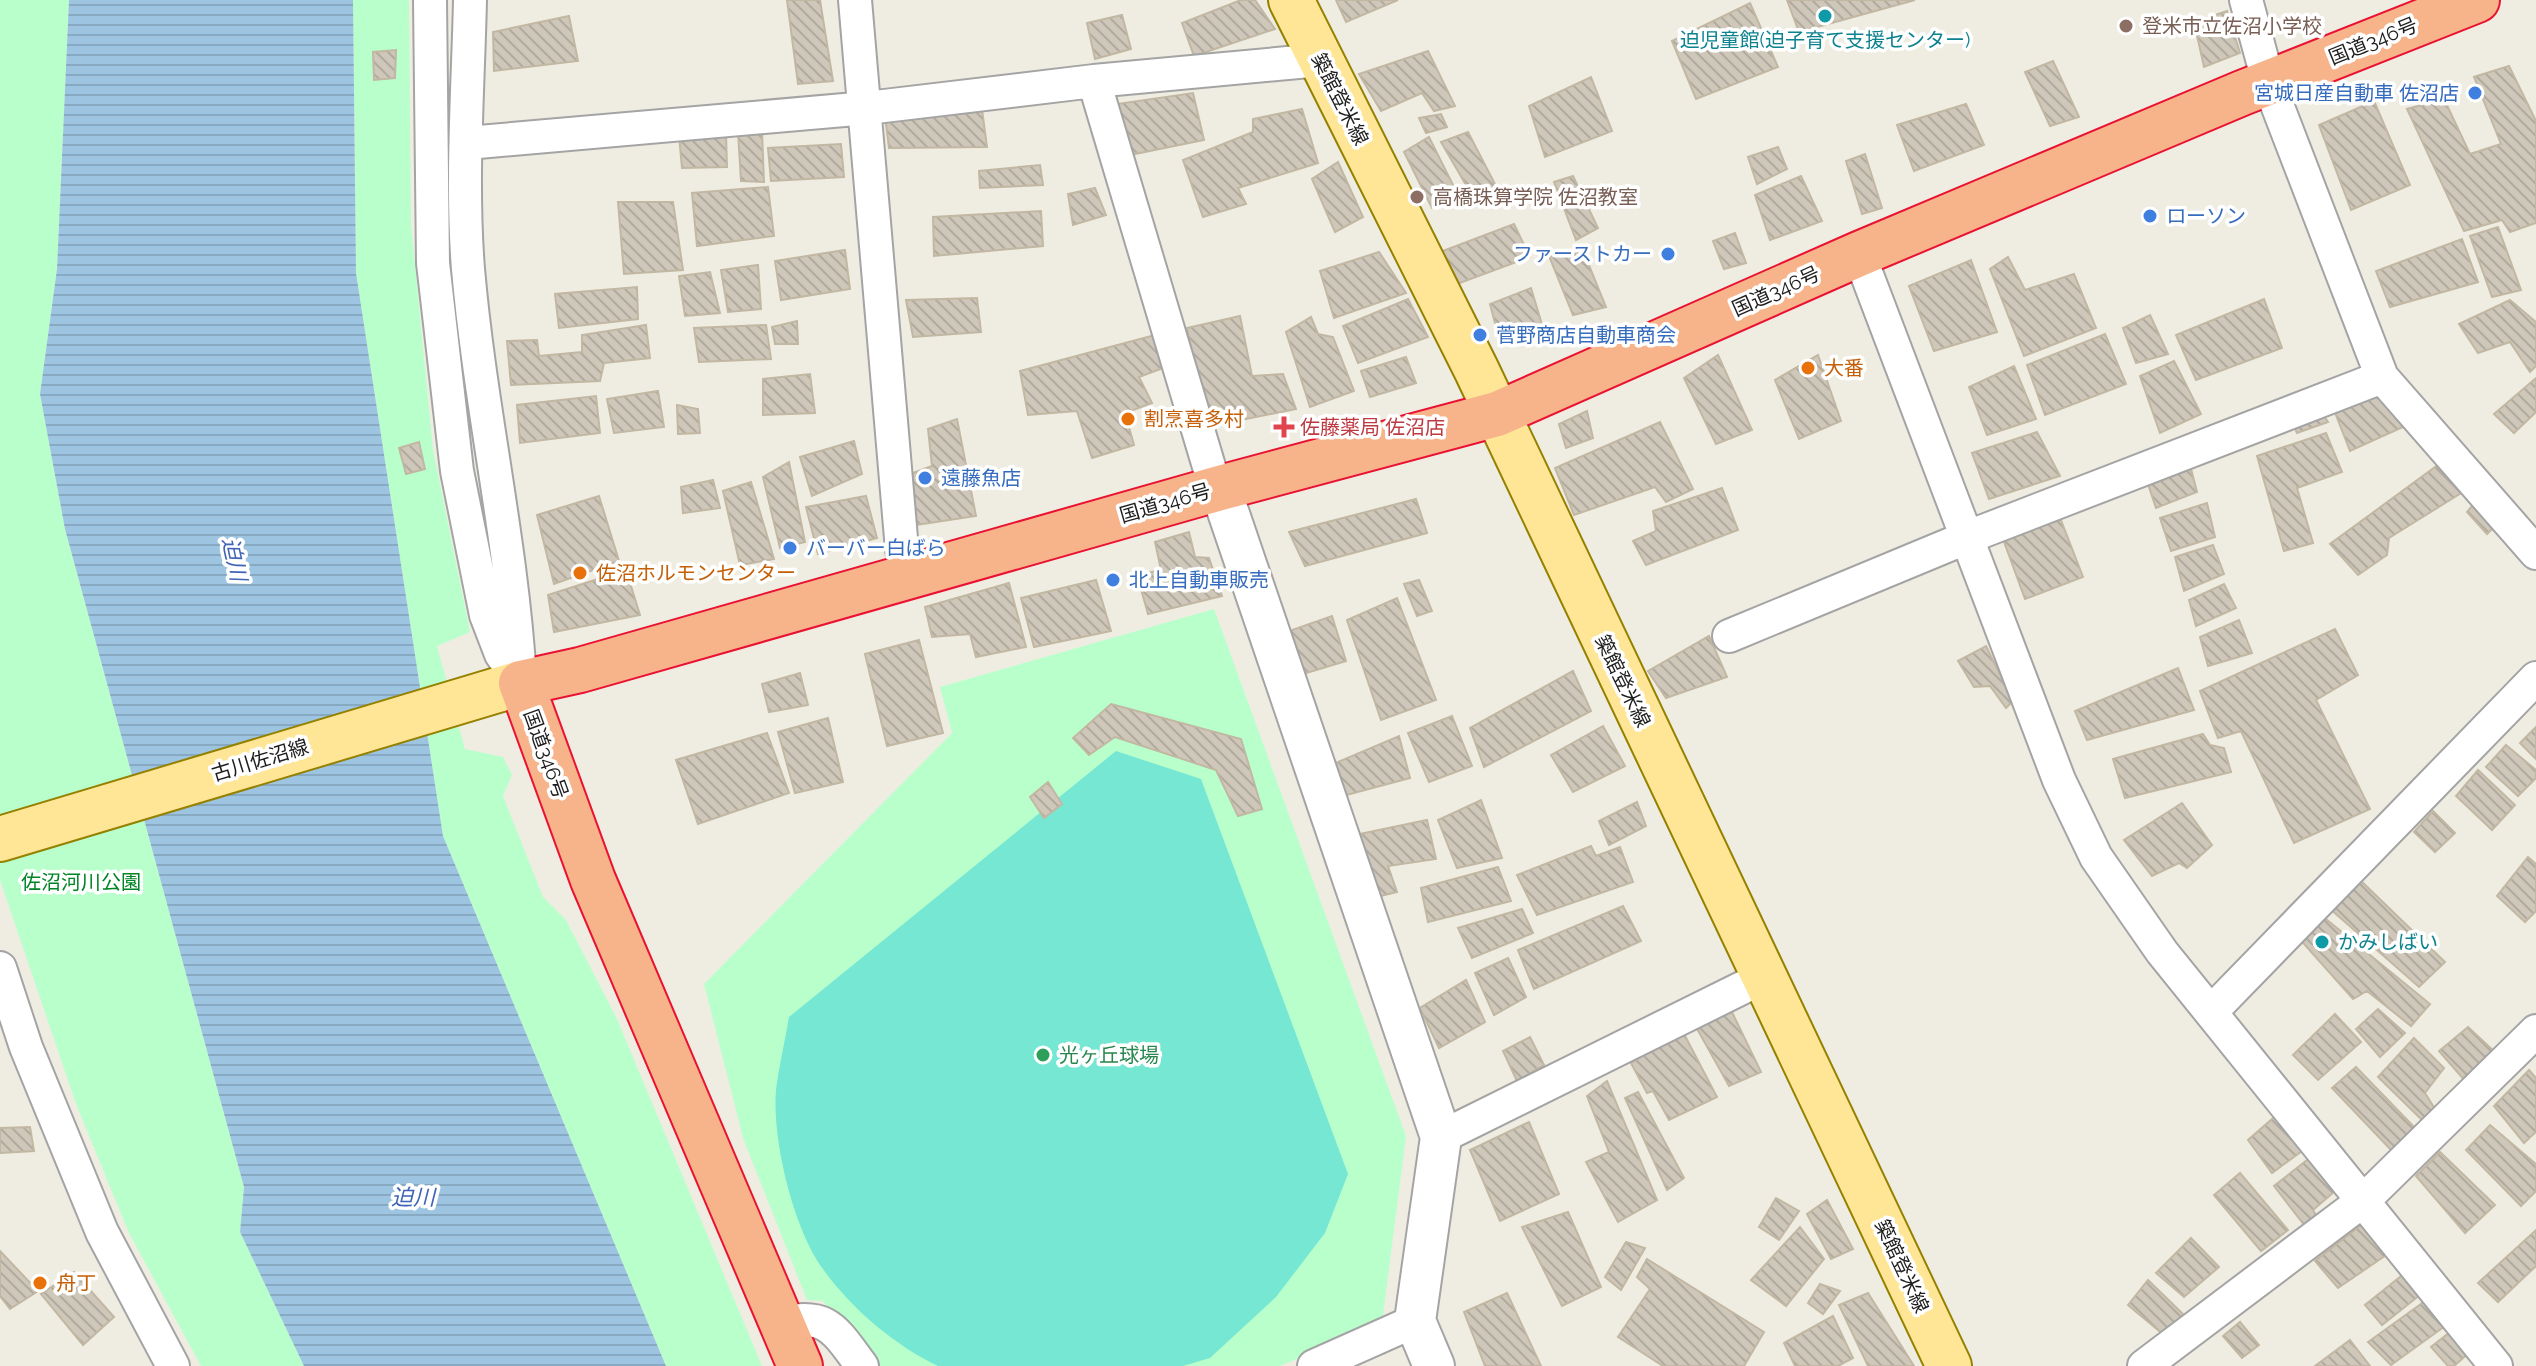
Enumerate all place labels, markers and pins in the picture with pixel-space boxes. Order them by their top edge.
marker: 迫児童館(迫子育て支援センター) [1816,7,1834,25]
place label: 登米市立佐沼小学校 [2142,14,2322,38]
marker: 登米市立佐沼小学校 [2117,17,2135,35]
place label: 迫児童館(迫子育て支援センター) [1680,28,1970,52]
place label: 宮城日産自動車 佐沼店 [2254,81,2459,105]
marker: 宮城日産自動車 佐沼店 [2466,84,2484,102]
place label: 高橋珠算学院 佐沼教室 [1433,185,1638,209]
marker: 高橋珠算学院 佐沼教室 [1408,188,1426,206]
place label: ローソン [2166,204,2246,228]
marker: ローソン [2141,207,2159,225]
place label: ファーストカー [1513,242,1652,266]
marker: ファーストカー [1659,245,1677,263]
place label: 菅野商店自動車商会 [1496,323,1676,347]
marker: 菅野商店自動車商会 [1471,326,1489,344]
place label: 大番 [1824,356,1864,380]
marker: 大番 [1799,359,1817,377]
place label: 割烹喜多村 [1144,407,1244,431]
marker: 割烹喜多村 [1119,410,1137,428]
place label: 佐藤薬局 佐沼店 [1300,415,1445,439]
marker: 佐藤薬局 佐沼店 [1275,418,1293,436]
place label: 遠藤魚店 [941,466,1021,490]
marker: 遠藤魚店 [916,469,934,487]
place label: バーバー白ばら [806,536,946,560]
marker: バーバー白ばら [781,539,799,557]
place label: 佐沼ホルモンセンター [596,561,796,585]
marker: 佐沼ホルモンセンター [571,564,589,582]
place label: 北上自動車販売 [1129,568,1269,592]
marker: 北上自動車販売 [1104,571,1122,589]
place label: かみしばい [2338,930,2438,954]
marker: かみしばい [2313,933,2331,951]
place label: 光ヶ丘球場 [1059,1043,1159,1067]
marker: 光ヶ丘球場 [1034,1046,1052,1064]
place label: 舟丁 [56,1271,96,1295]
marker: 舟丁 [31,1274,49,1292]

